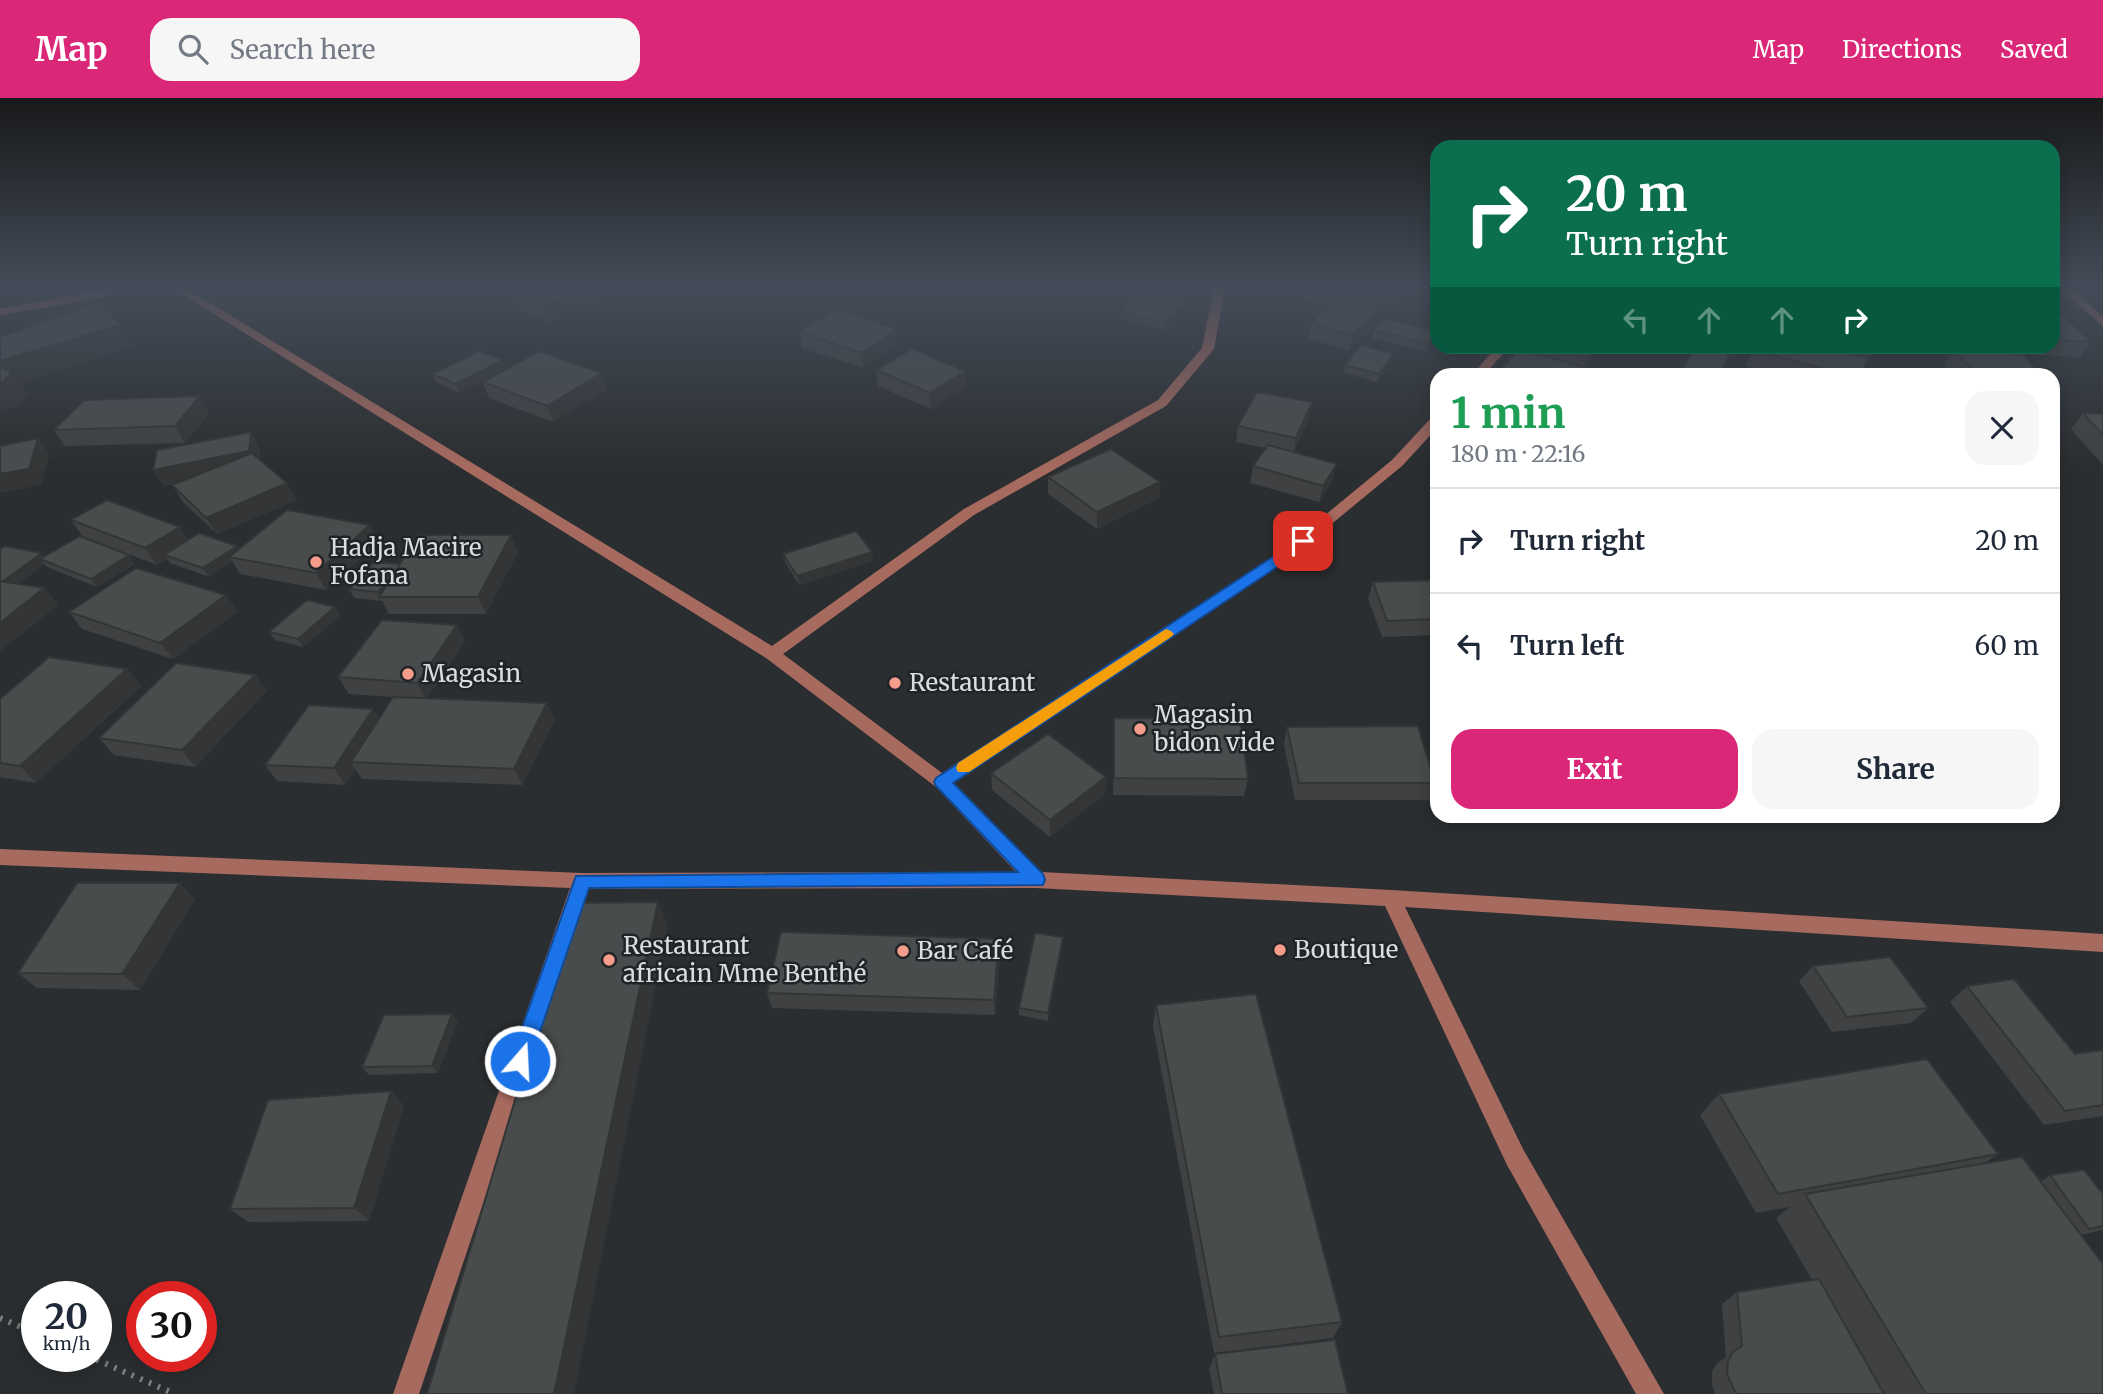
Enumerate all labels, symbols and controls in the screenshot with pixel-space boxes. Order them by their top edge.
search box [150,18,640,81]
text: Map [35,29,108,70]
icon: search [174,30,212,68]
text: Search here [230,33,375,66]
text: Map [1753,34,1804,65]
text: Directions [1842,34,1962,65]
text: Saved [2000,34,2068,65]
text: 20 m [1566,163,1687,224]
icon: right [1451,168,1542,259]
text: Turn right [1566,224,1728,264]
icon: left [1617,301,1655,339]
icon: ahead [1690,301,1728,339]
icon: ahead [1763,301,1801,339]
icon: right [1836,301,1874,339]
text: 1 min [1451,387,1565,439]
button: close [1965,391,2039,465]
text: 180 m · 22:16 [1451,439,1585,468]
pin [1273,511,1333,571]
icon: arrive [1284,522,1322,560]
icon: right [1451,522,1489,560]
text: Turn right [1510,524,1645,557]
text: 20 m [1975,524,2039,557]
place label: Hadja Macire Fofana [330,532,481,591]
marker: Hadja Macire Fofana [308,554,324,570]
icon: left [1451,627,1489,665]
text: Turn left [1510,629,1624,662]
text: 60 m [1975,629,2039,662]
place label: Magasin [422,658,521,689]
marker: Magasin [400,666,416,682]
place label: Restaurant [909,667,1036,698]
marker: Restaurant [887,675,903,691]
place label: Magasin bidon vide [1153,699,1275,758]
marker: Magasin bidon vide [1132,721,1148,737]
button: Exit [1451,729,1738,809]
button: Share [1752,729,2039,809]
place label: Restaurant africain Mme Benthé [623,930,866,989]
place label: Boutique [1294,934,1398,965]
place label: Bar Café [917,935,1013,966]
marker: Boutique [1272,942,1288,958]
marker: Bar Café [895,943,911,959]
marker: Restaurant africain Mme Benthé [601,952,617,968]
position arrow [483,1024,557,1098]
speed limit sign: 30 [126,1281,217,1372]
text: 20 [45,1295,88,1339]
text: km/h [43,1332,90,1355]

